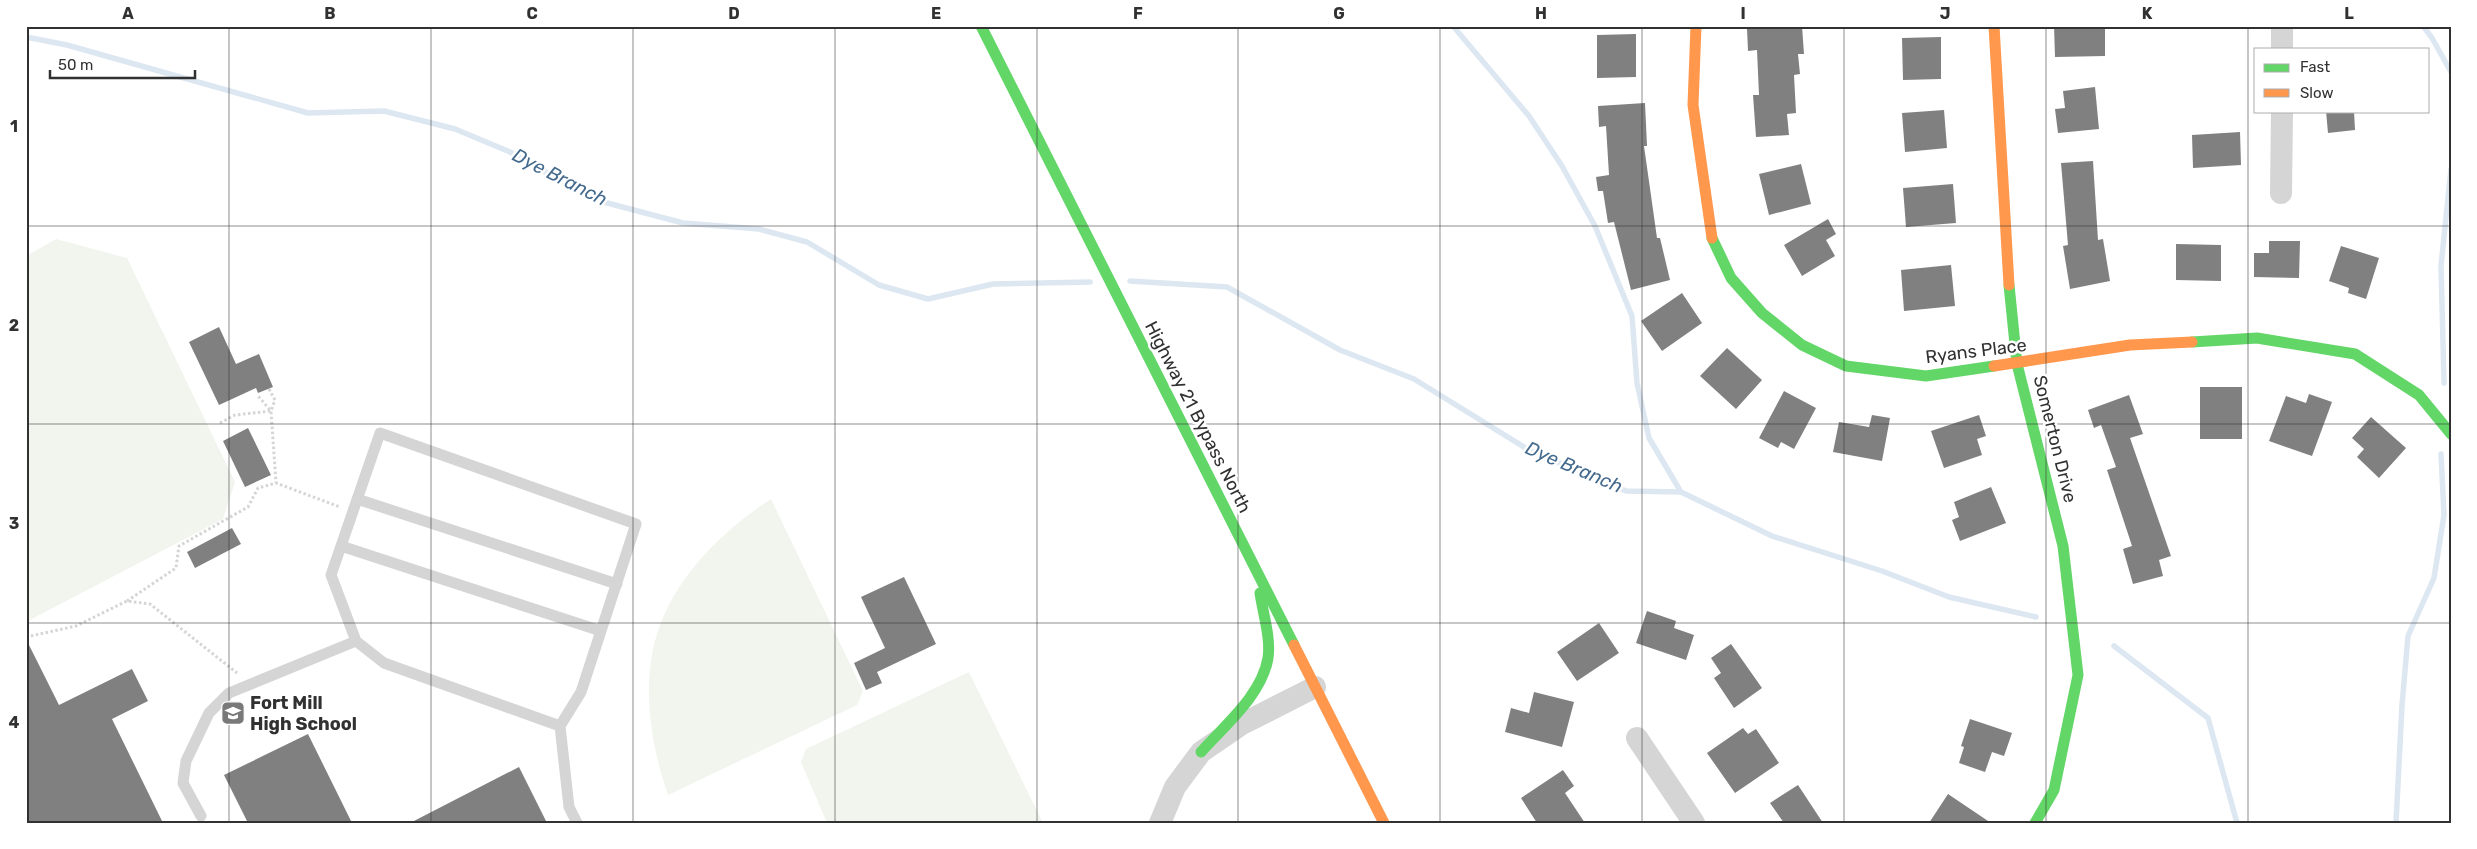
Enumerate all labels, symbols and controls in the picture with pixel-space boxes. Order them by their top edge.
text: A [122,4,134,23]
text: B [324,4,336,23]
text: C [526,4,538,23]
text: D [728,4,740,23]
text: E [931,4,941,23]
text: F [1133,4,1143,23]
text: G [1333,4,1345,23]
text: H [1535,4,1547,23]
text: I [1740,4,1746,23]
text: J [1940,4,1950,23]
text: K [2142,4,2153,23]
text: L [2344,4,2354,23]
scale bar [50,48,195,80]
legend [2254,48,2430,112]
text: 50 m [58,56,93,74]
text: Fast [2300,58,2330,76]
text: Slow [2300,84,2333,102]
text: 1 [10,117,18,136]
water label: Dye Branch [509,143,611,211]
text: 2 [9,316,19,335]
street label: Highway 21 Bypass North [1140,317,1256,517]
street label: Ryans Place [1924,334,2028,368]
street label: Somerton Drive [2029,373,2081,505]
water label: Dye Branch [1522,436,1626,498]
text: 3 [9,514,19,533]
place label: Fort Mill High School [250,692,357,735]
school or university icon: Fort Mill High School [220,700,246,726]
text: 4 [9,713,20,732]

